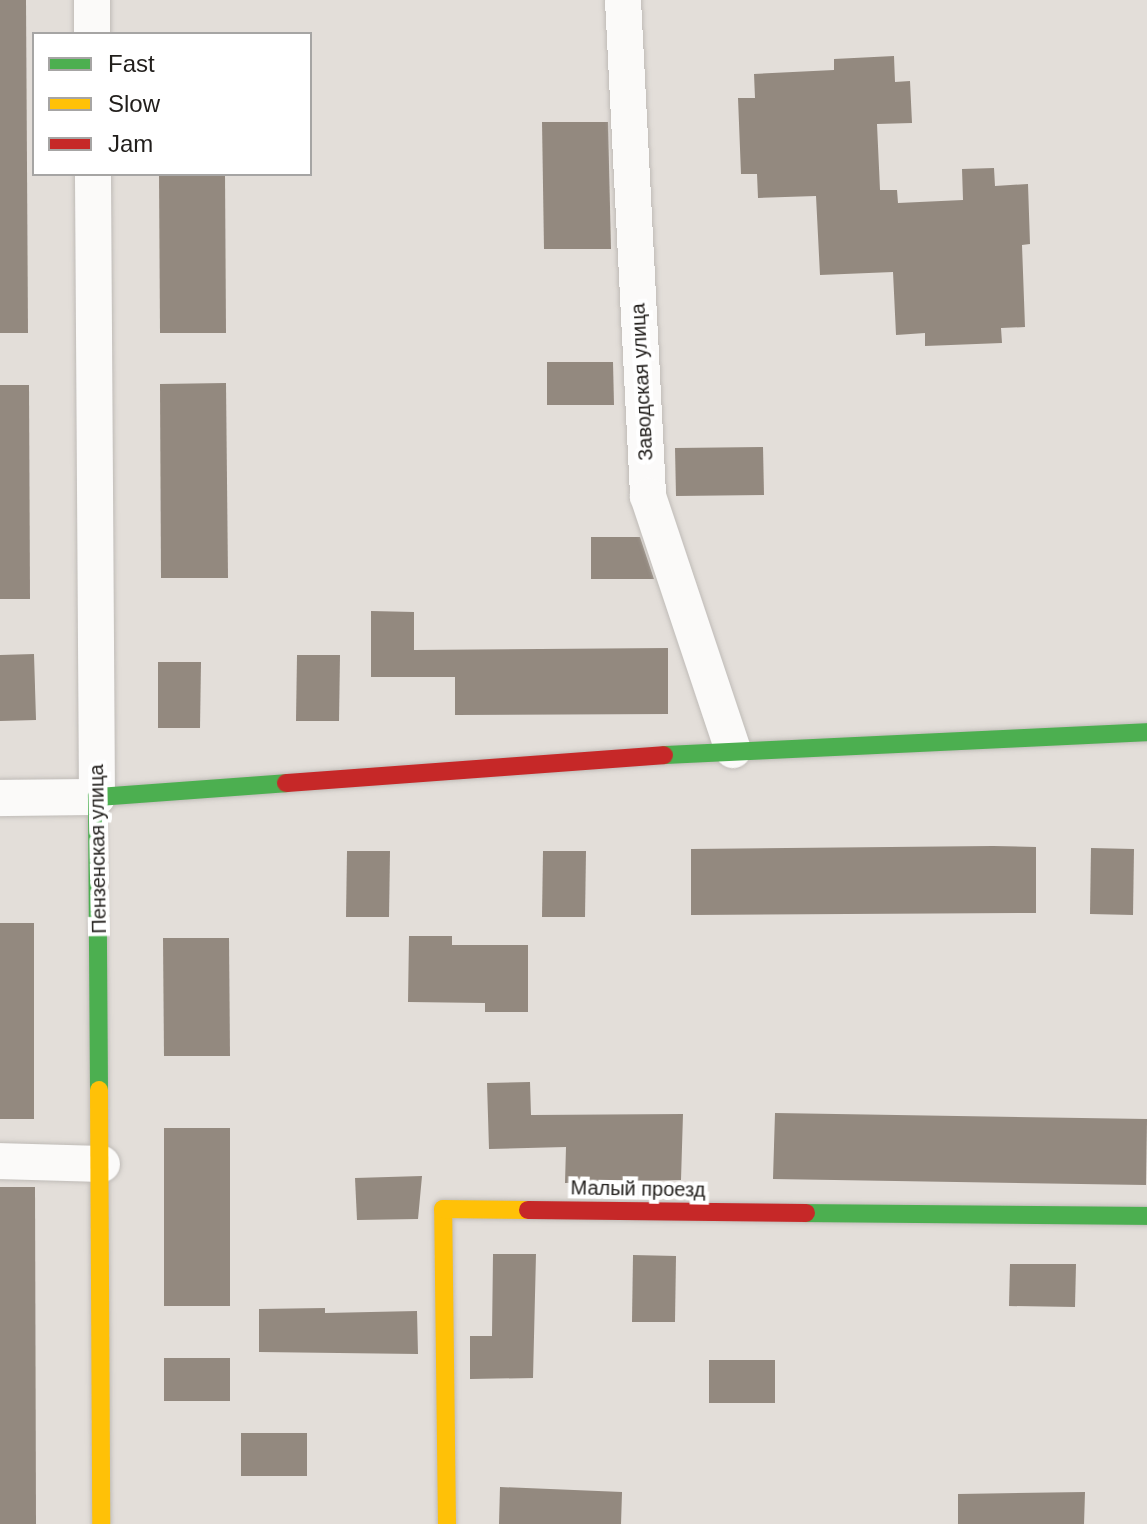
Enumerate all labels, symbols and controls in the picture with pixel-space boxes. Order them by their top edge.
legend [32,32,312,176]
text: Fast [108,50,155,77]
text: Slow [108,90,160,117]
text: Jam [108,130,153,157]
street label: Заводская улица [626,303,658,461]
street label: Пензенская улица [85,764,111,934]
street label: Малый проезд [570,1176,706,1202]

